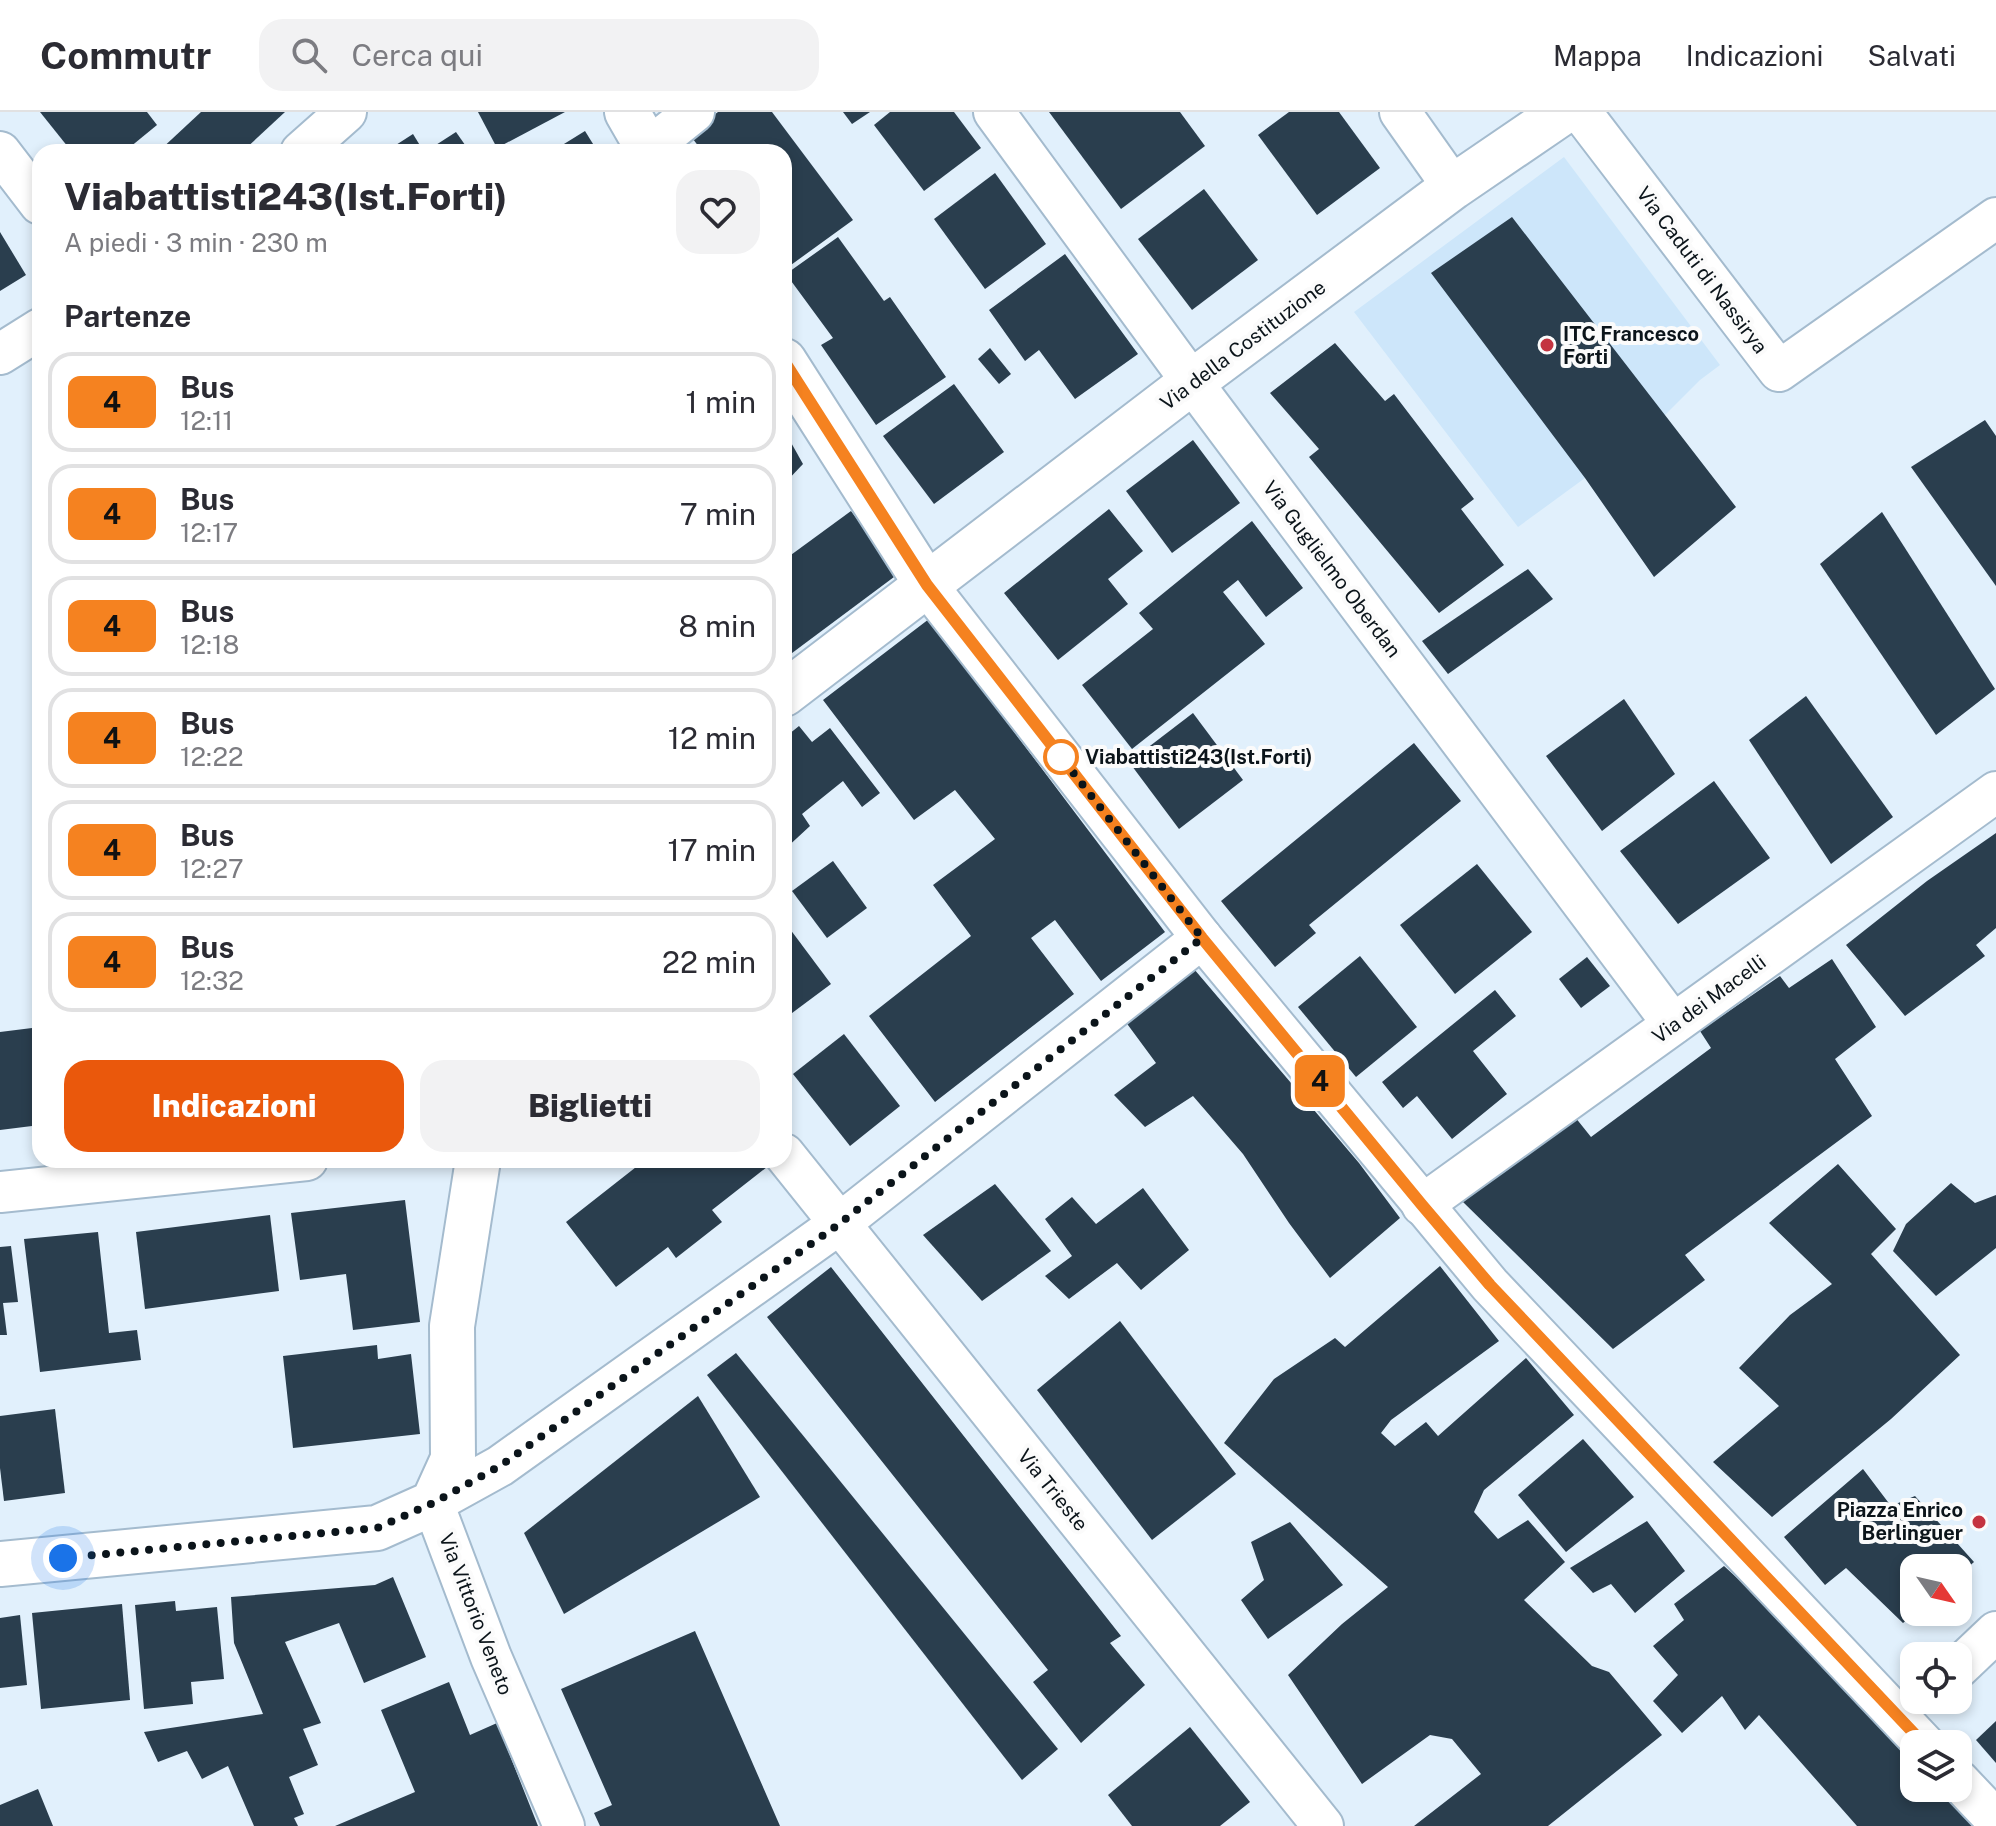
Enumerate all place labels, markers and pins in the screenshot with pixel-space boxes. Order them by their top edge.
place label: ITC Francesco Forti [1563,322,1699,369]
marker: ITC Francesco Forti [1538,336,1556,354]
marker: Viabattisti243(Ist.Forti) [1044,740,1078,774]
place label: Viabattisti243(Ist.Forti) [1085,745,1313,769]
place label: Piazza Enrico Berlinguer [1837,1498,1963,1545]
marker: Piazza Enrico Berlinguer [1970,1513,1988,1531]

